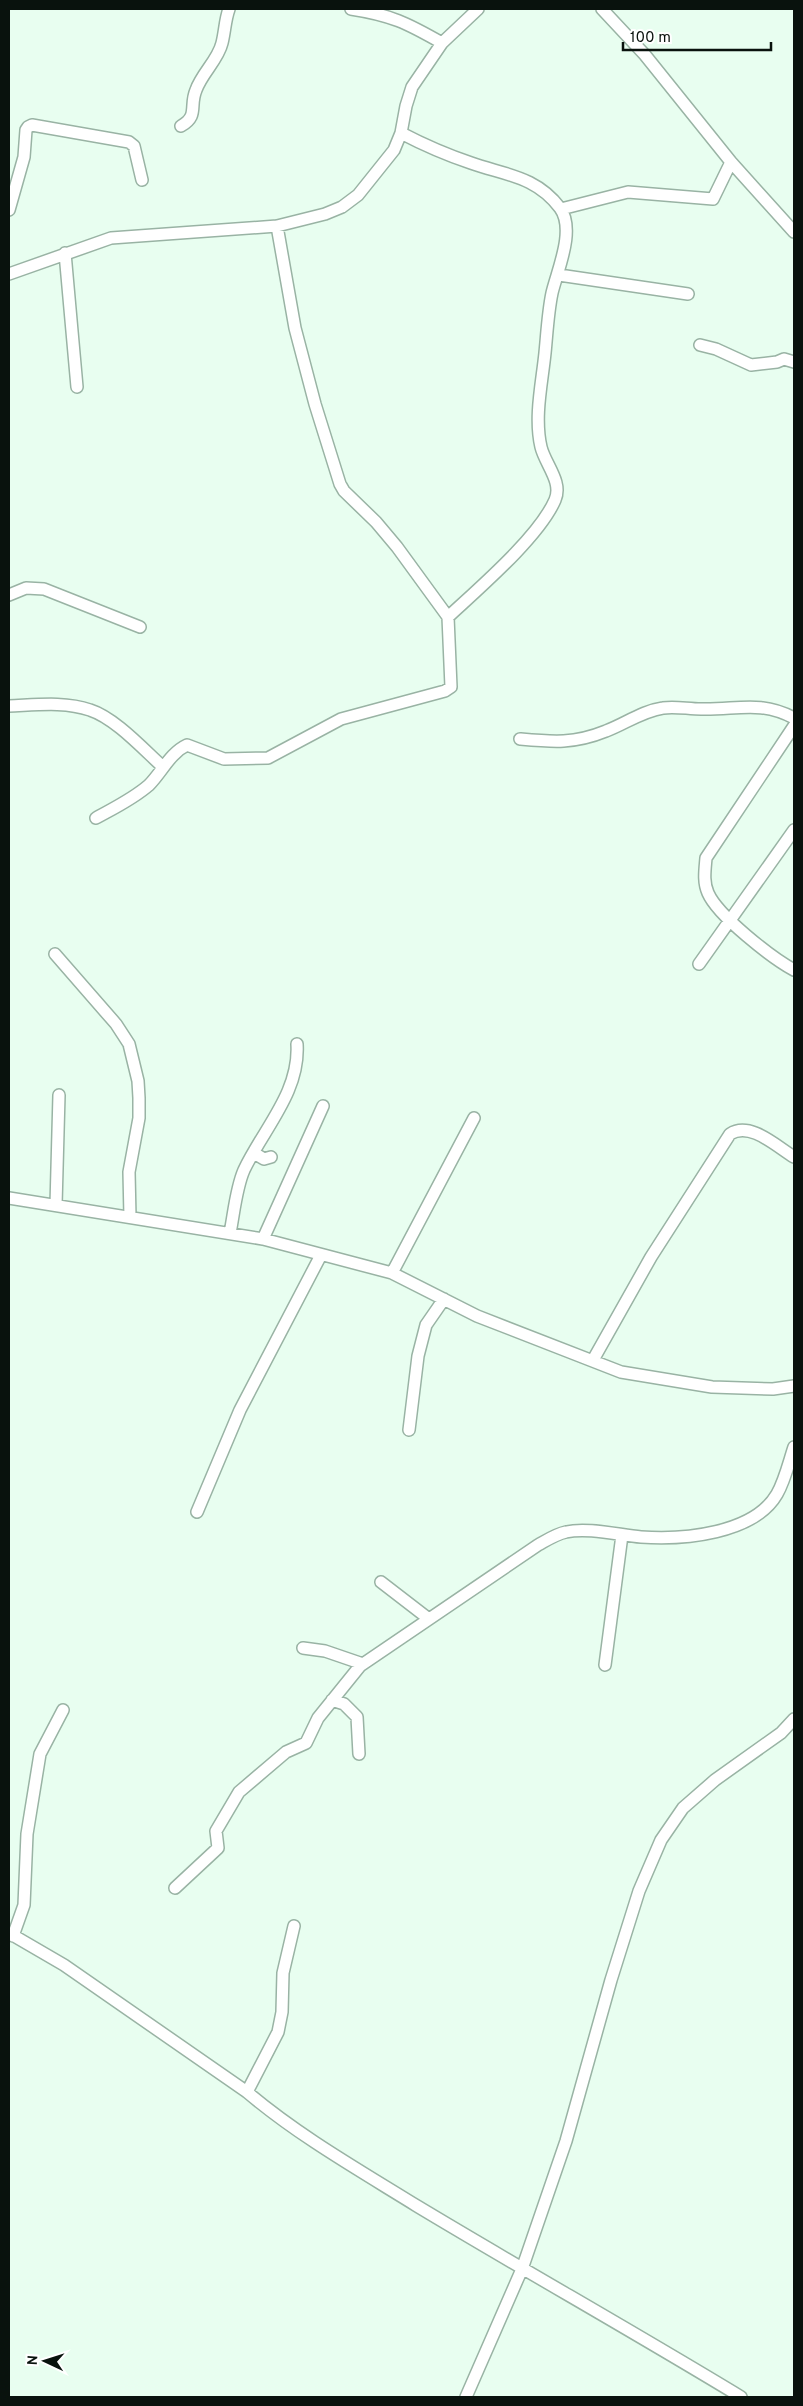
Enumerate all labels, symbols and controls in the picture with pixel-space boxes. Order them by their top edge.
scale bar [623,20,770,52]
text: 100 m [630,29,671,48]
north arrow [20,2336,70,2386]
text: N [25,2355,42,2366]

